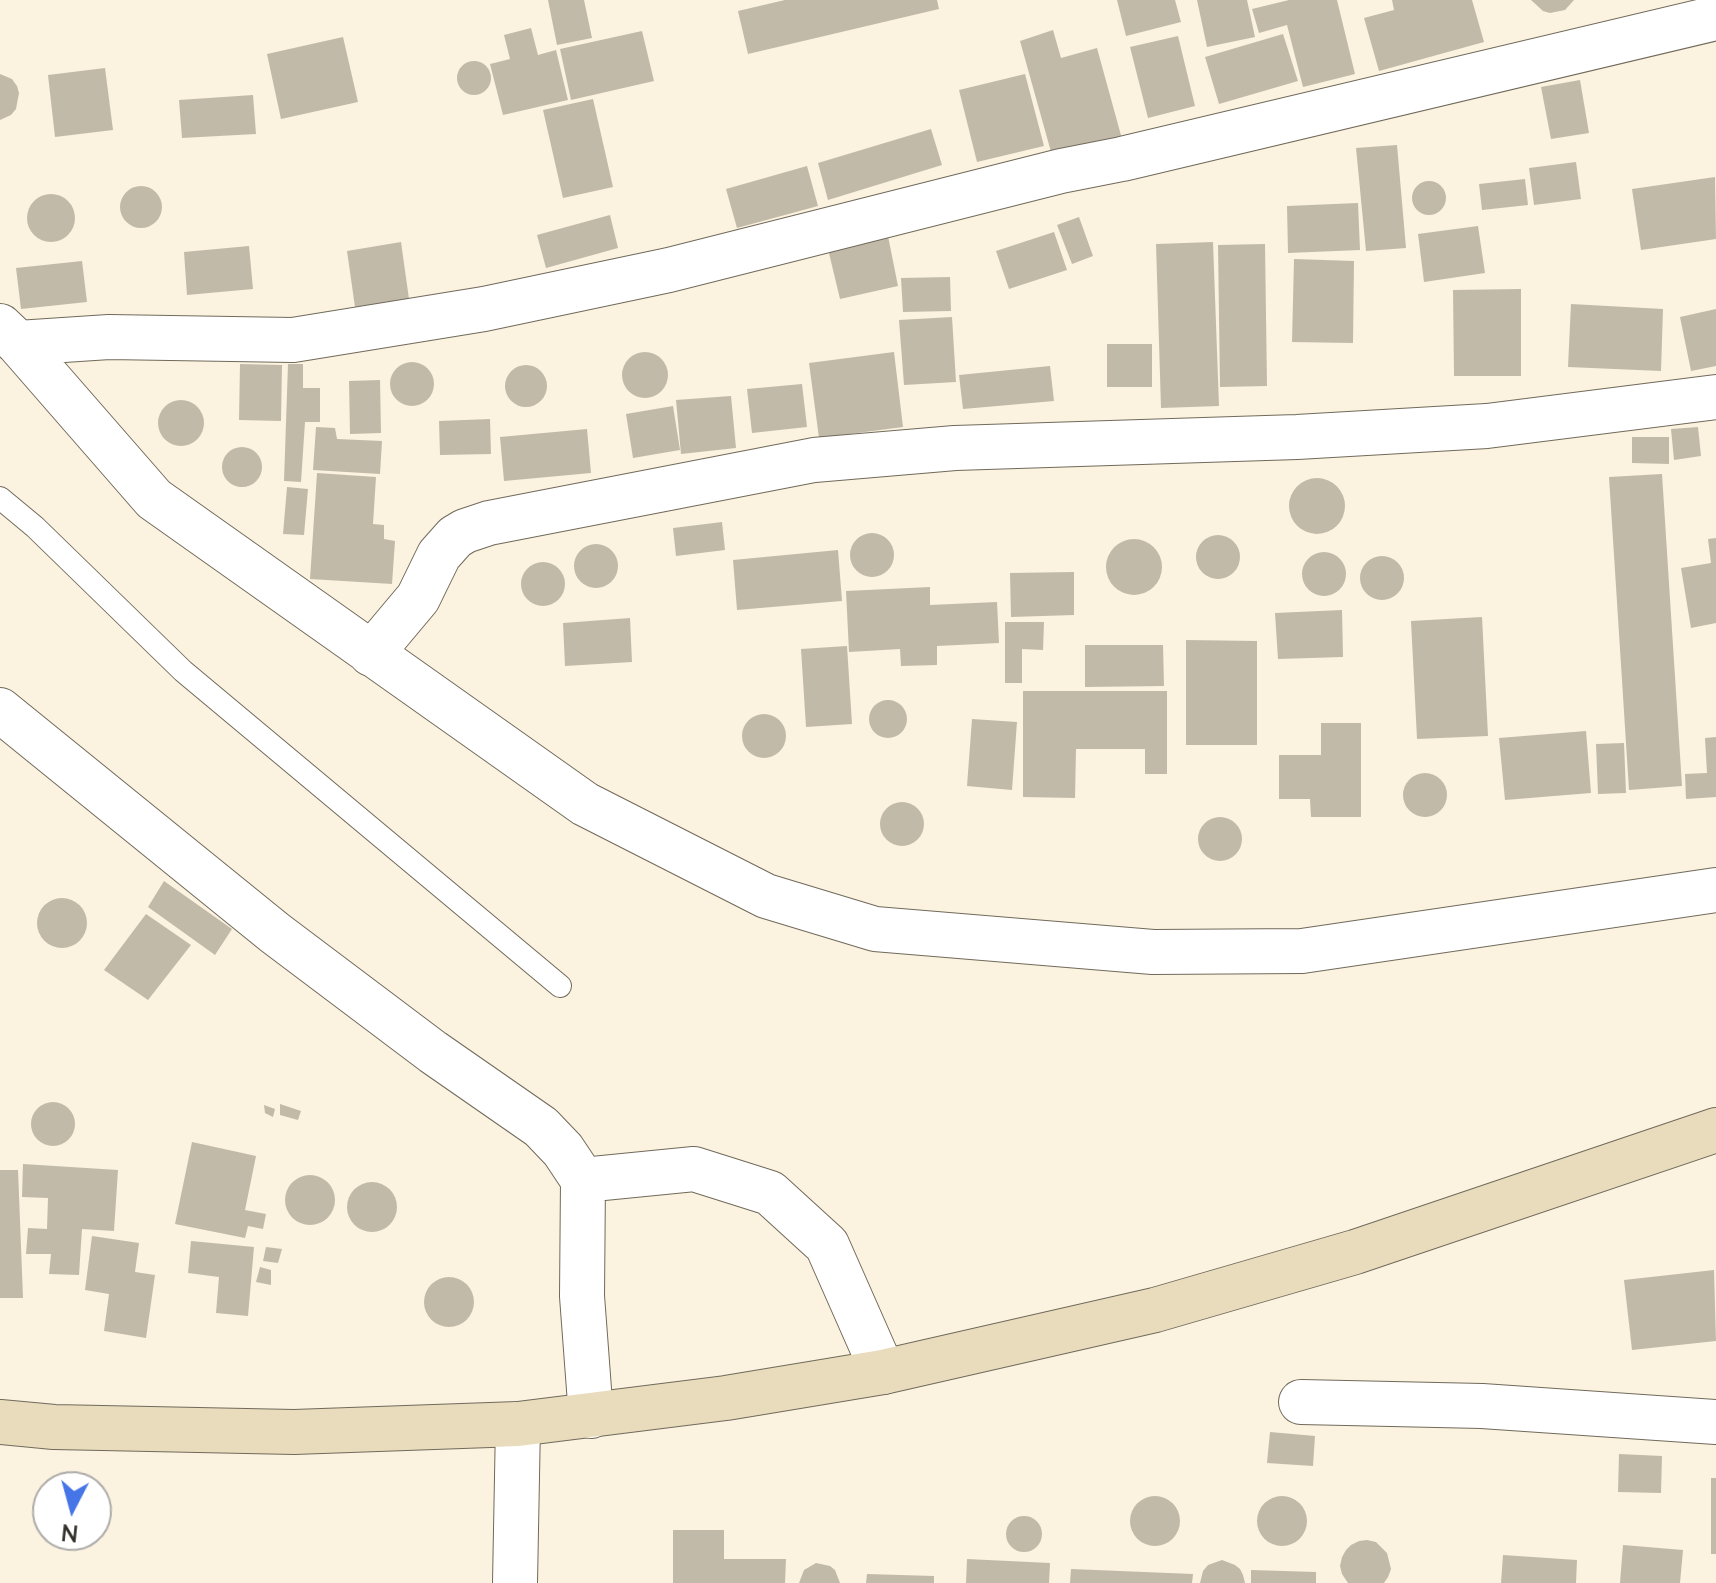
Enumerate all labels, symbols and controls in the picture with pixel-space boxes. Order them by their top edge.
north arrow [32,1471,112,1551]
text: N [60,1519,79,1548]

